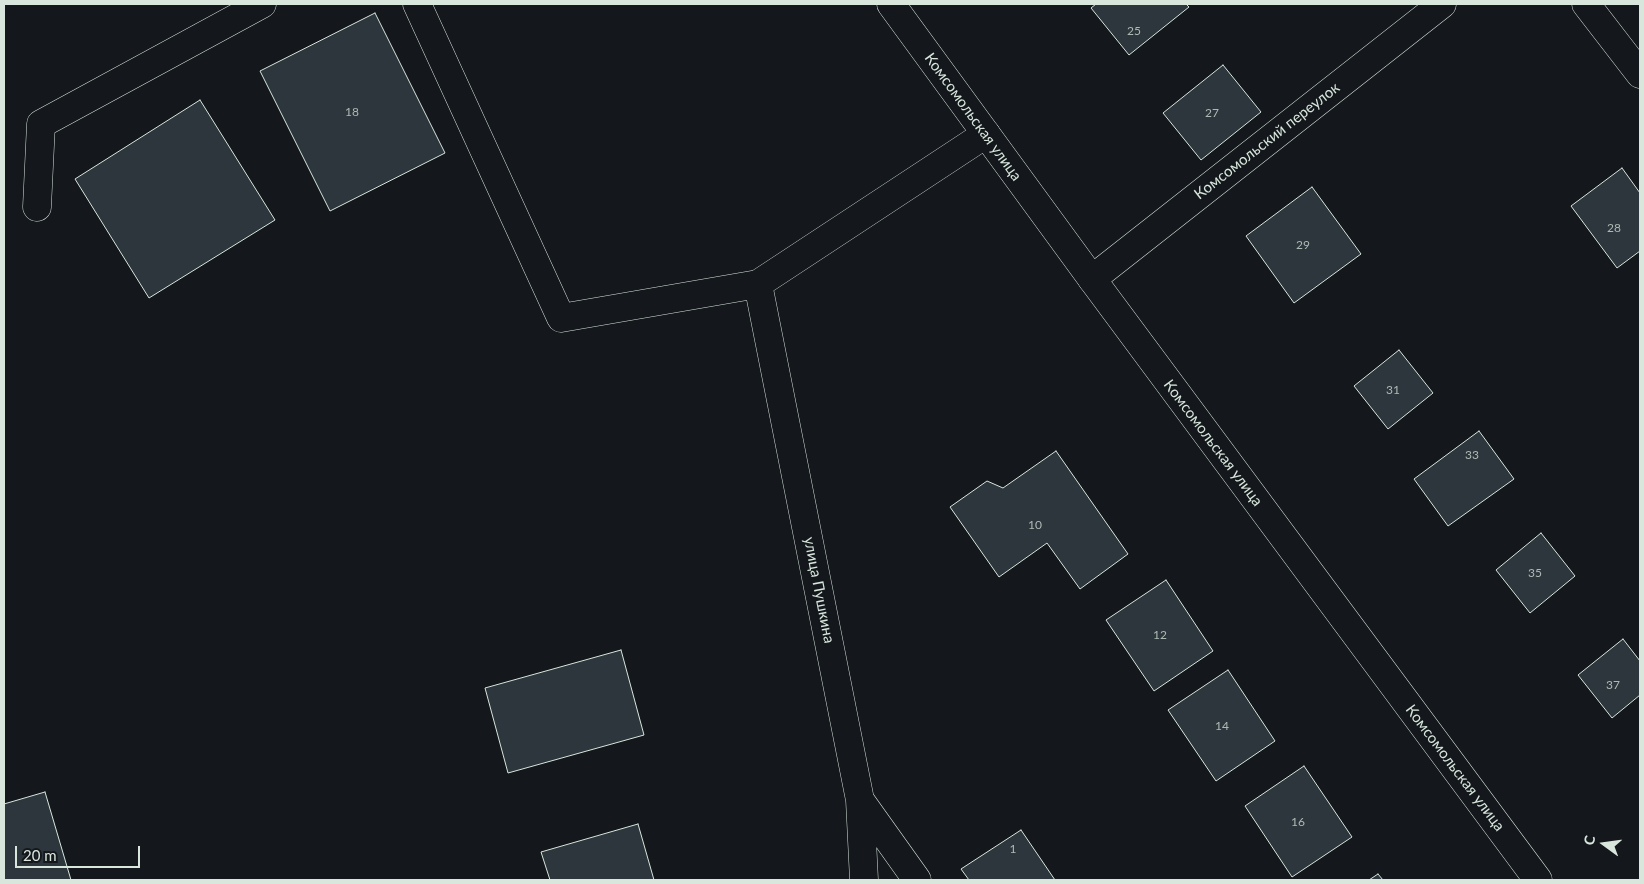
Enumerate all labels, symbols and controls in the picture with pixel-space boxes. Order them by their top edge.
house number: 25 [1127,24,1141,38]
street label: Комсомольская улица [921,50,1025,184]
street label: Комсомольский переулок [1191,79,1343,203]
house number: 18 [345,105,359,119]
house number: 27 [1205,106,1219,120]
house number: 28 [1607,221,1621,235]
house number: 29 [1296,238,1310,252]
street label: Комсомольская улица [1160,376,1266,510]
house number: 31 [1386,383,1400,397]
house number: 33 [1465,448,1479,462]
house number: 10 [1028,518,1042,532]
street label: улица Пушкина [800,535,838,645]
house number: 35 [1528,566,1542,580]
house number: 12 [1153,628,1167,642]
house number: 37 [1606,678,1620,692]
street label: Комсомольская улица [1402,701,1508,835]
house number: 14 [1215,719,1229,733]
house number: 16 [1291,815,1305,829]
north arrow [1579,819,1629,869]
text: С [1580,834,1598,847]
scale bar [18,836,142,868]
house number: 1 [1010,842,1016,856]
text: 20 m [23,846,57,864]

